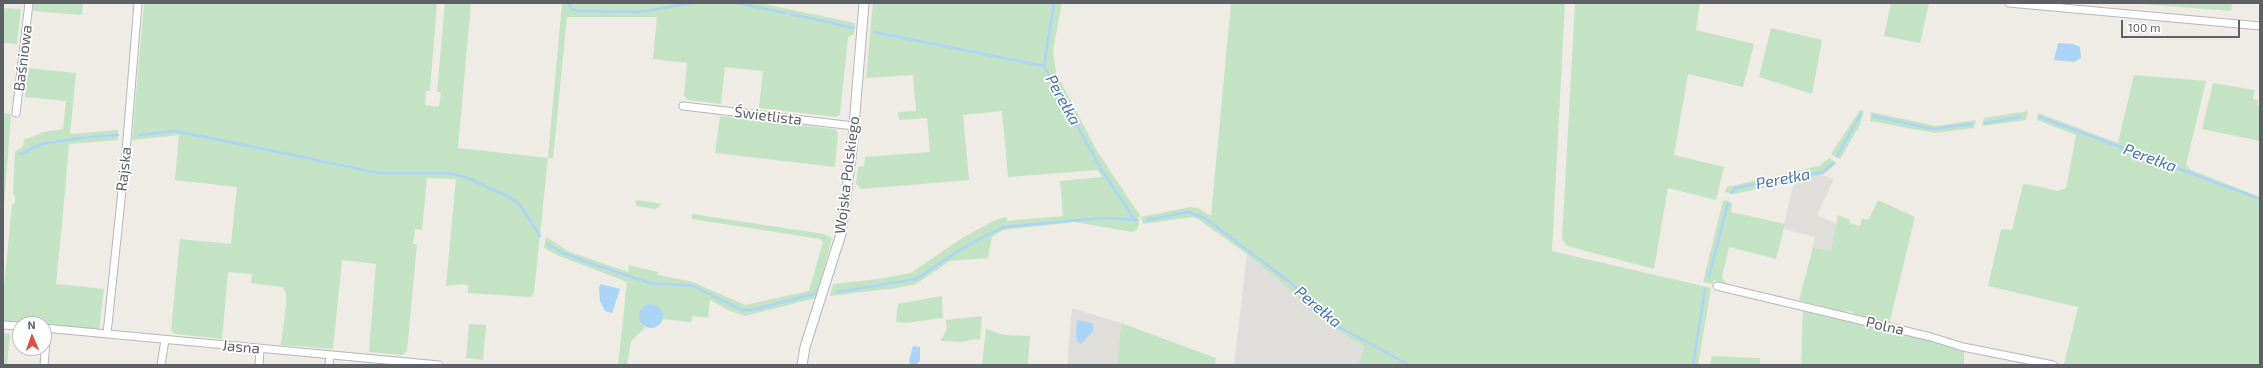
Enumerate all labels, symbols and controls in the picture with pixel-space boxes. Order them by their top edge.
scale bar [2123,12,2242,38]
text: 100 m [2128,20,2160,34]
street label: Baśniowa [10,24,36,92]
water label: Perełka [1041,71,1085,129]
street label: Świetlista [733,103,803,129]
street label: Wojska Polskiego [831,115,863,235]
water label: Perełka [2121,140,2179,176]
street label: Rajska [113,146,135,192]
water label: Perełka [1754,164,1812,194]
water label: Perełka [1291,282,1345,332]
street label: Polna [1864,313,1906,339]
north arrow [12,316,52,356]
text: N [27,318,36,331]
street label: Jasna [221,336,261,358]

